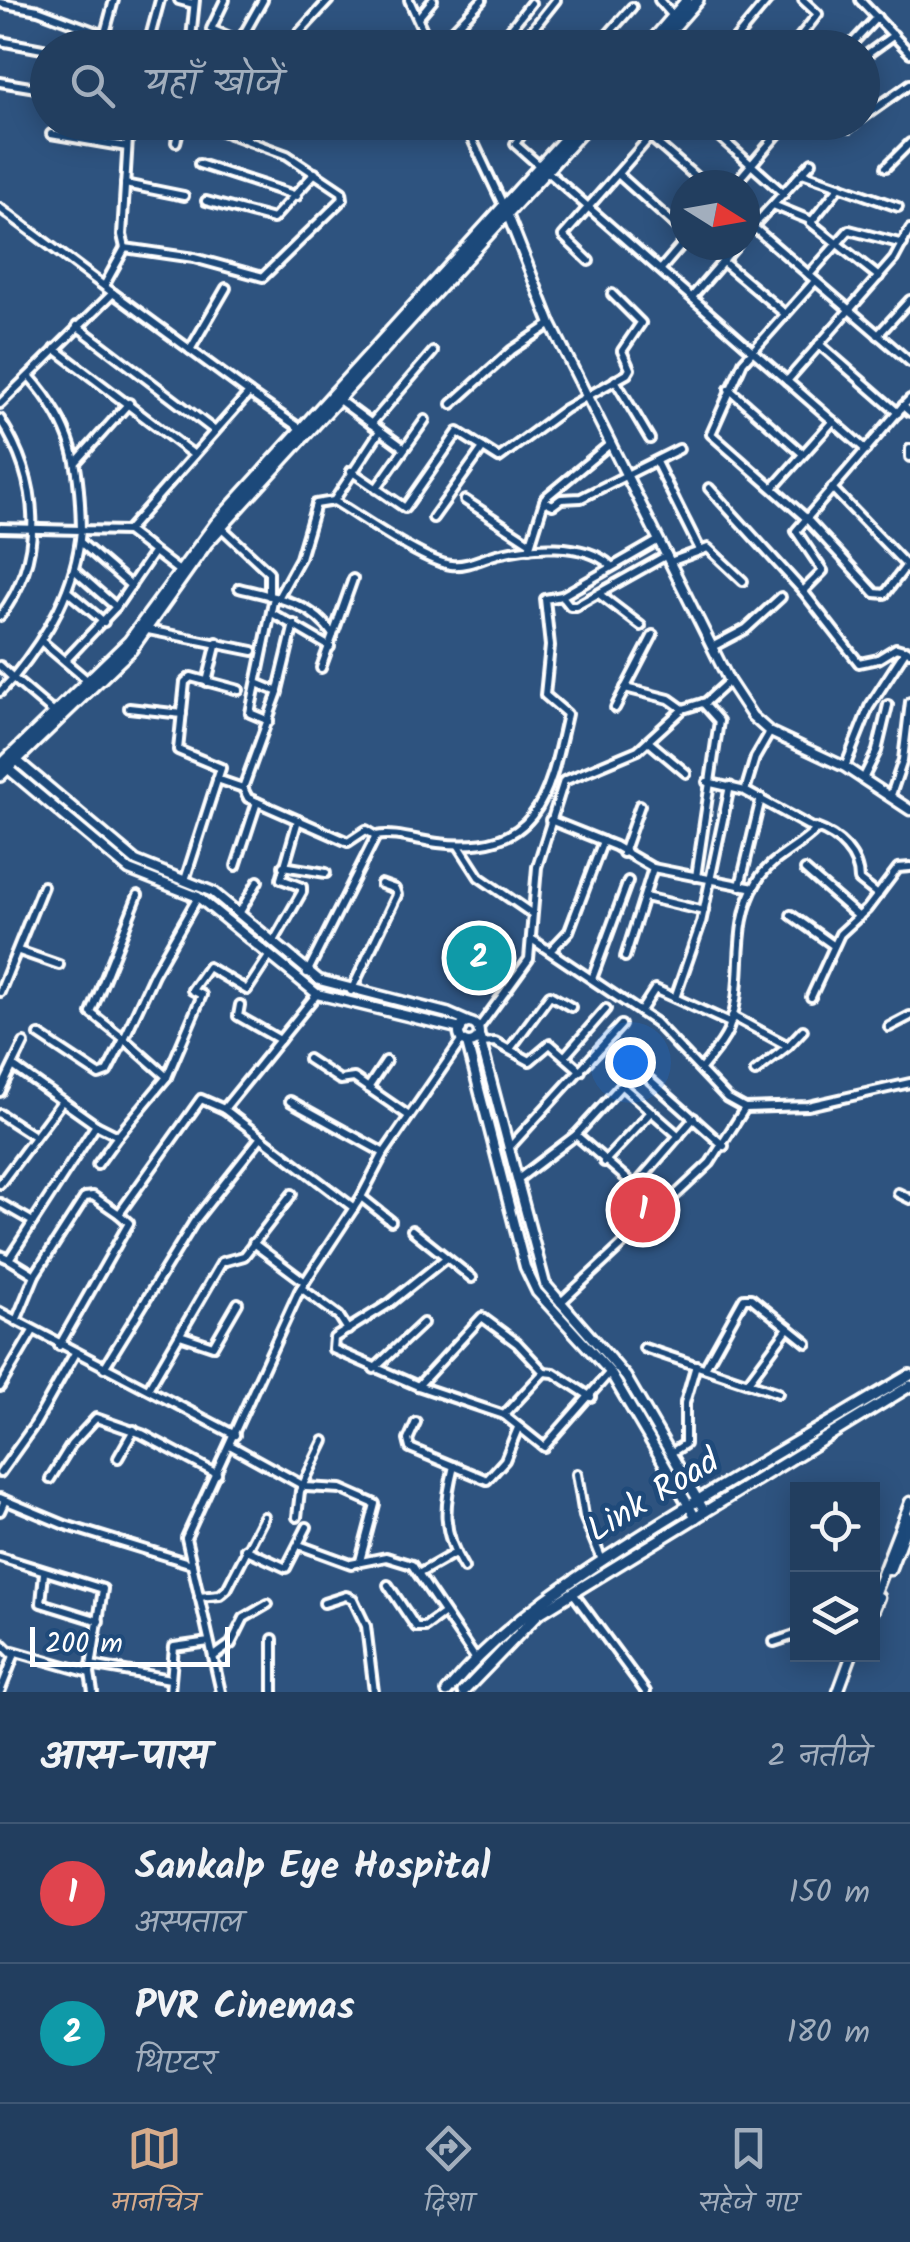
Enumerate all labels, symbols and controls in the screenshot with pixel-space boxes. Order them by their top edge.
search box [30,30,880,140]
text: यहाँ खोजें [145,55,282,115]
icon: search [65,58,120,113]
north arrow [670,170,760,260]
pin: 2 [446,920,512,996]
your location [605,1037,656,1088]
pin: 1 [610,1172,676,1248]
street label: Link Road [577,1434,733,1559]
map controls [790,1482,880,1662]
button: locate [790,1482,880,1572]
button: layers [790,1572,880,1662]
scale bar [30,1622,230,1666]
text: 200 m [45,1622,123,1667]
text: आस-पास [40,1724,209,1791]
text: 2 नतीजे [767,1732,870,1783]
text: Sankalp Eye Hospital [135,1838,490,1898]
text: 1 [68,1868,77,1919]
text: 150 m [788,1868,870,1919]
text: अस्पताल [135,1898,242,1949]
text: PVR Cinemas [135,1978,355,2038]
text: 2 [63,2008,82,2059]
text: 180 m [786,2008,870,2059]
text: थिएटर [135,2038,215,2089]
tab: मानचित्र [111,2121,198,2226]
tab: दिशा [421,2121,476,2226]
tab: सहेजे गए [699,2121,799,2226]

